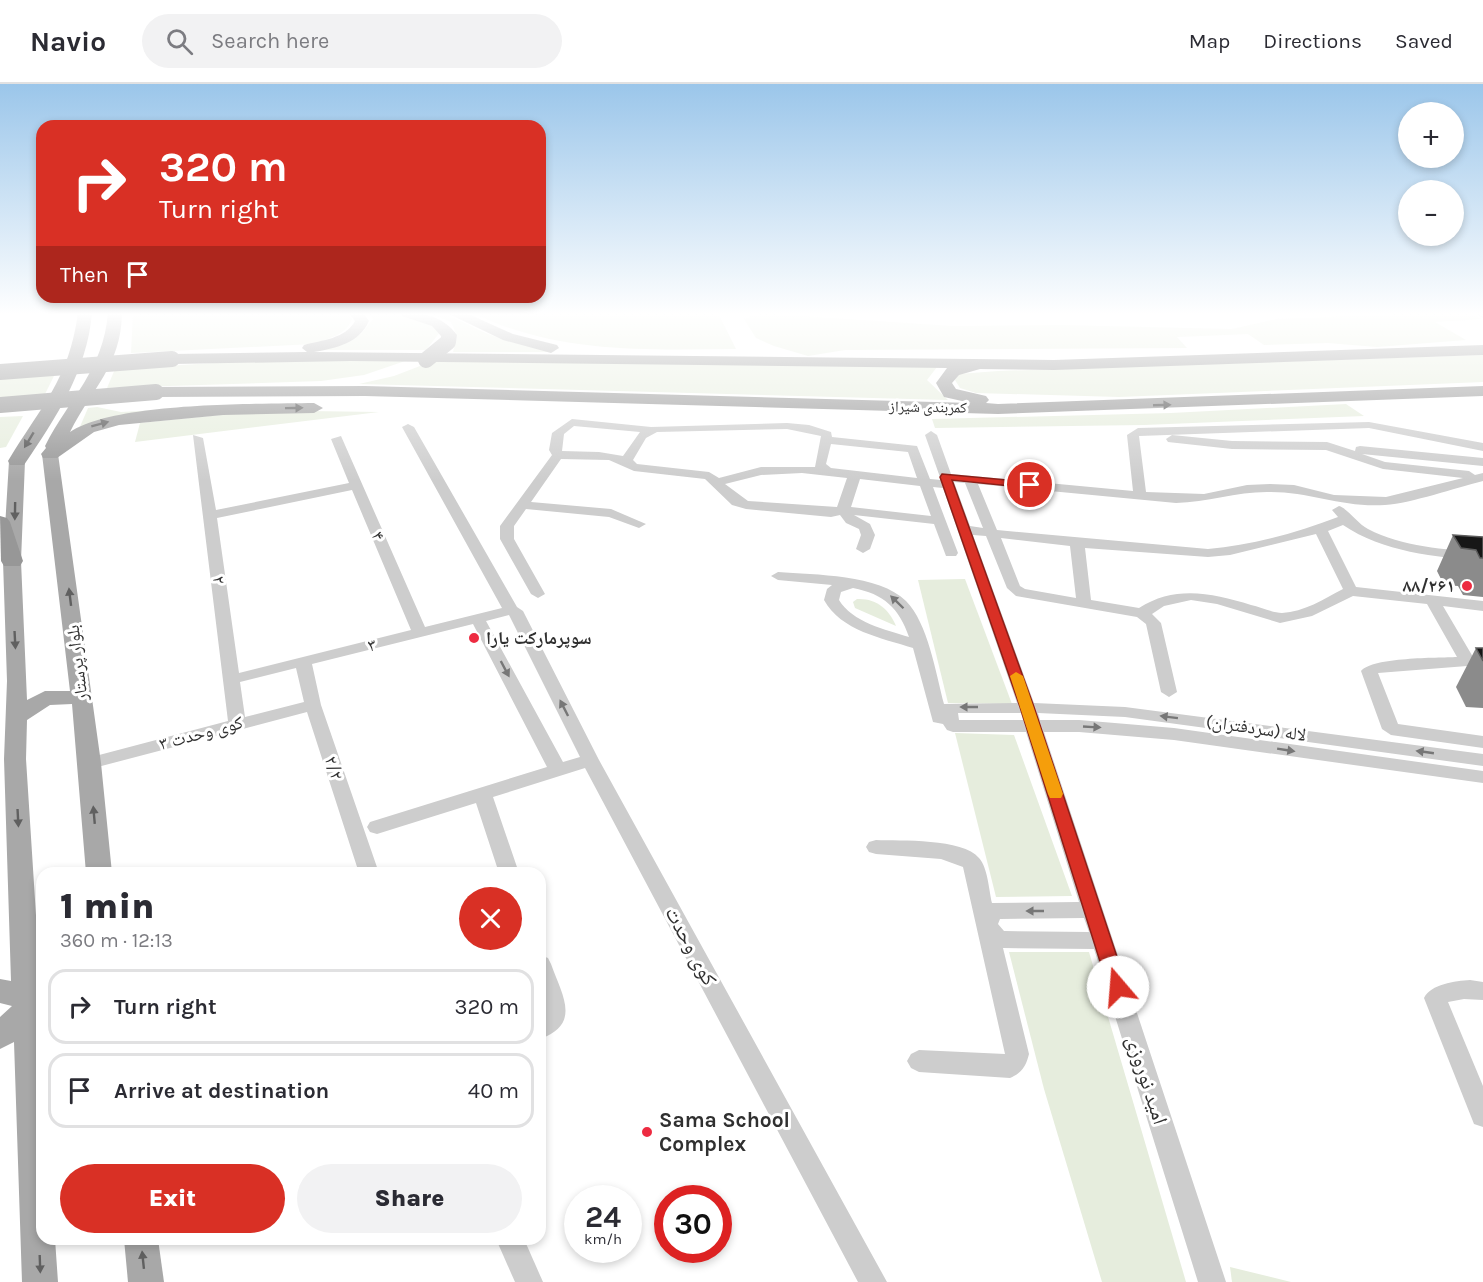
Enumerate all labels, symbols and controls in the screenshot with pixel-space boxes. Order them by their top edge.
search box [142,14,562,68]
text: Navio [30,25,106,58]
icon: search [163,25,196,58]
text: Search here [211,28,329,54]
text: Map [1189,29,1230,53]
text: Directions [1263,29,1362,53]
text: Saved [1395,29,1453,53]
map controls [1398,102,1464,246]
button: + [1398,102,1464,168]
text: 320 m [159,142,288,192]
icon: right [60,144,138,222]
button: − [1398,180,1464,246]
text: Turn right [159,193,279,225]
icon: arrive [121,258,154,291]
text: Then [60,262,109,288]
street label: کمربندی شیراز [888,397,967,418]
one-way arrow [1152,400,1171,409]
one-way arrow [284,403,303,413]
one-way arrow [91,419,109,429]
one-way arrow [23,432,34,448]
pin [1004,459,1055,510]
icon: arrive [1013,468,1046,501]
one-way arrow [11,501,20,520]
street label: ۴ [366,528,390,544]
street label: ۲ [208,574,230,586]
place label: ۸۸/۲۶۱ [1403,575,1455,597]
marker: ۸۸/۲۶۱ [1460,579,1474,593]
one-way arrow [65,588,74,607]
one-way arrow [889,595,904,609]
street label: بلوار پرستار [61,624,93,703]
place label: سوپرمارکت یارا [486,627,592,649]
one-way arrow [11,631,20,650]
marker: سوپرمارکت یارا [467,631,481,645]
street label: ۳ [365,633,379,657]
one-way arrow [500,661,509,678]
one-way arrow [559,699,568,716]
one-way arrow [959,703,978,712]
street label: لاله (سردفتران) [1204,710,1308,746]
street label: کوی وحدت ۳ [157,711,246,755]
one-way arrow [1160,712,1179,722]
one-way arrow [1083,722,1102,732]
one-way arrow [1276,746,1295,755]
one-way arrow [1415,747,1434,756]
street label: ۲/۲ [320,753,348,783]
one-way arrow [89,805,99,824]
one-way arrow [13,808,22,827]
text: 1 min [60,885,154,927]
button: close [459,887,522,950]
street label: کوی وحدت [660,902,722,990]
one-way arrow [1025,906,1044,915]
text: 360 m · 12:13 [60,929,173,952]
position arrow [1086,955,1150,1019]
icon: right [63,990,96,1023]
text: Turn right [114,994,217,1020]
text: 320 m [454,994,519,1020]
street label: امید نوروزی [1121,1033,1173,1127]
icon: arrive [63,1074,96,1107]
text: Arrive at destination [114,1078,329,1104]
text: 40 m [468,1078,519,1104]
place label: Sama School Complex [659,1108,790,1156]
marker: Sama School Complex [640,1125,654,1139]
button: Exit [60,1164,285,1233]
button: Share [297,1164,522,1233]
speed limit sign: 30 [654,1185,732,1263]
text: 24 [585,1199,621,1235]
text: km/h [584,1230,622,1248]
one-way arrow [139,1251,148,1270]
one-way arrow [35,1255,44,1274]

